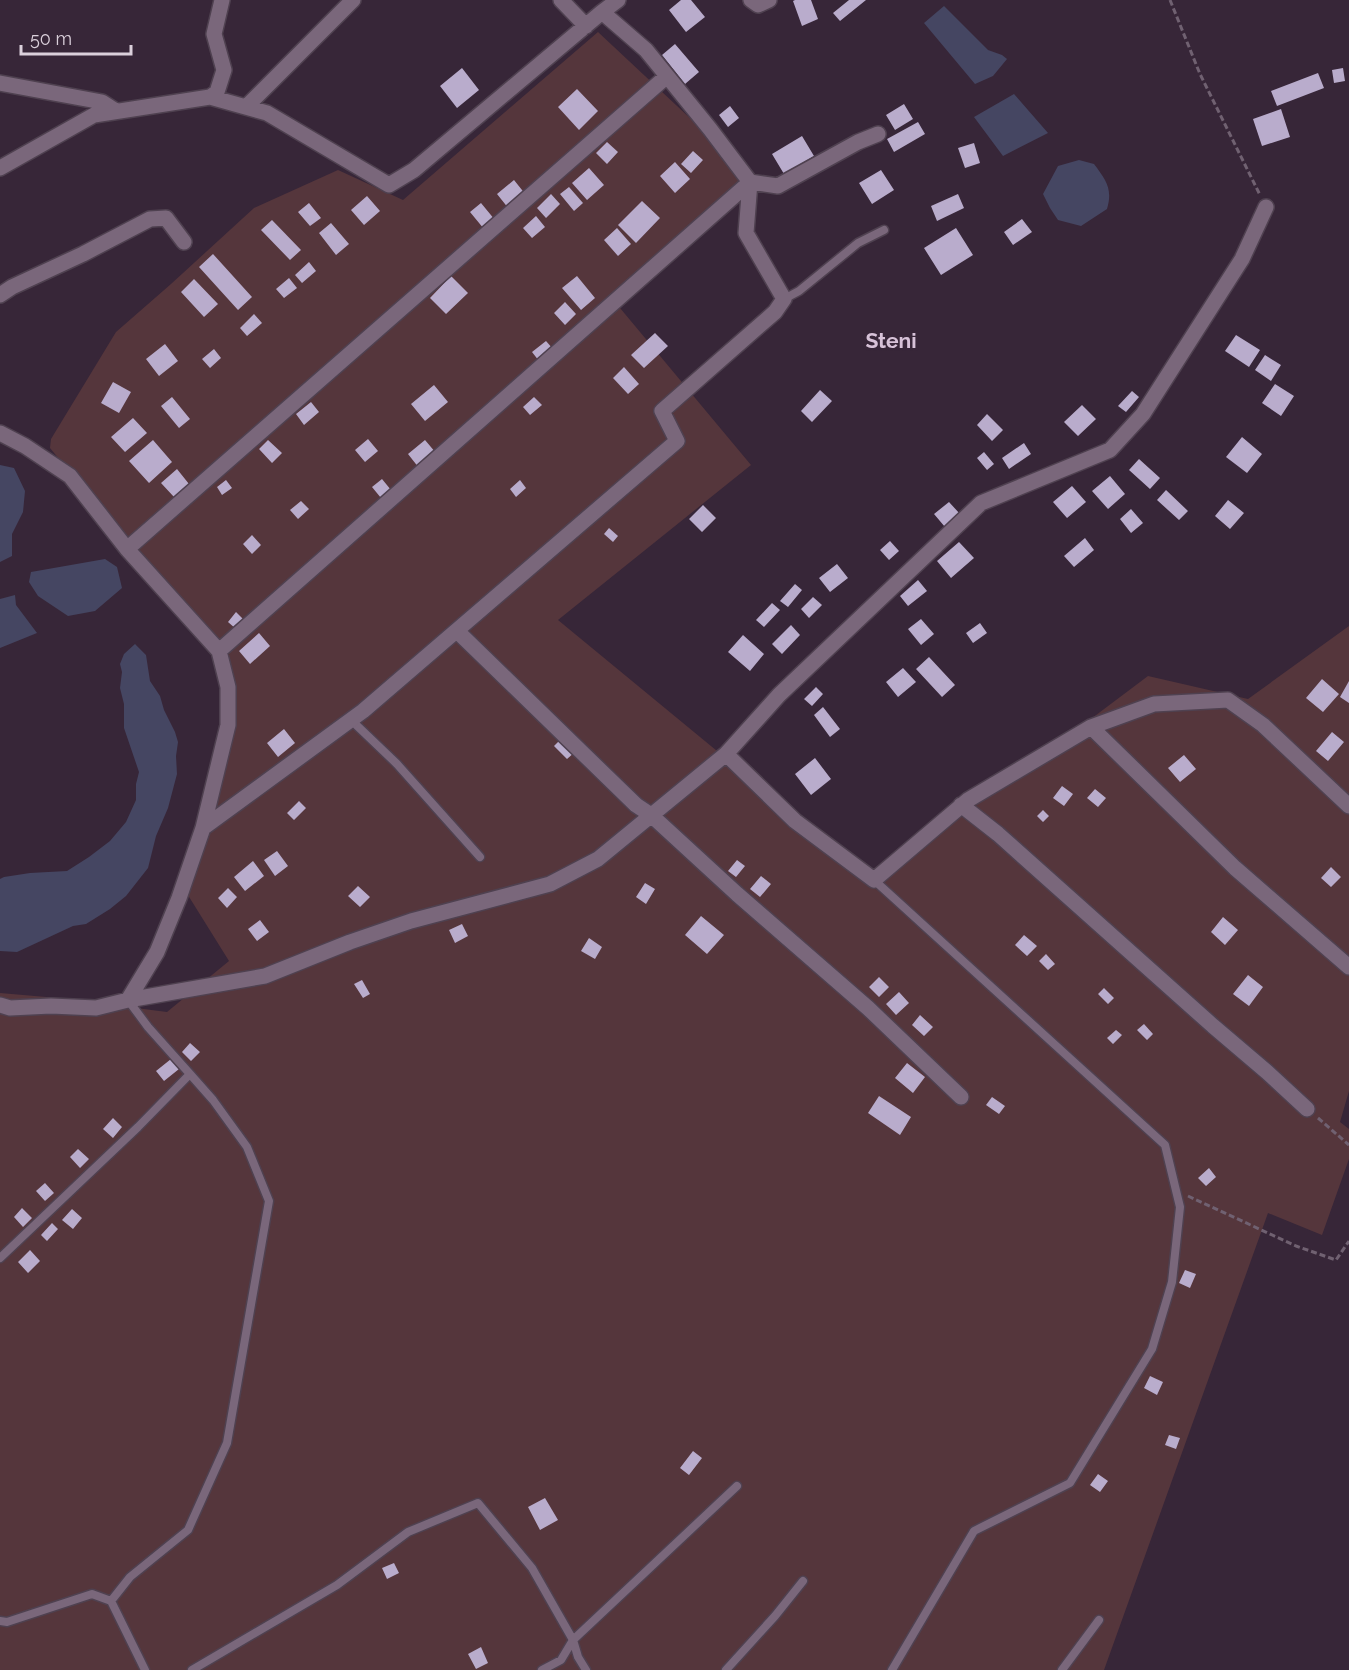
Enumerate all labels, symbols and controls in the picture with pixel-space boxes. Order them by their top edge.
scale bar [21,18,130,56]
text: 50 m [30,28,72,49]
district label: Steni [865,328,917,353]

